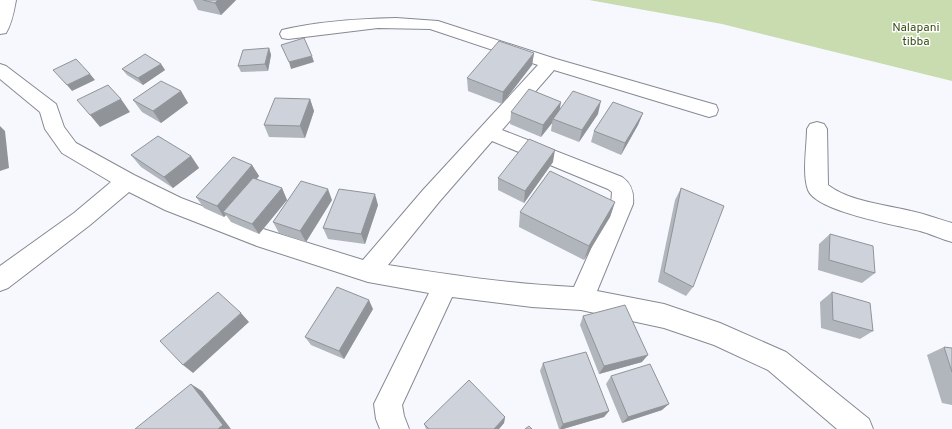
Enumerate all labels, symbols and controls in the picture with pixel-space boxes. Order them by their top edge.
park label: Nalapani tibba [892,20,940,50]

